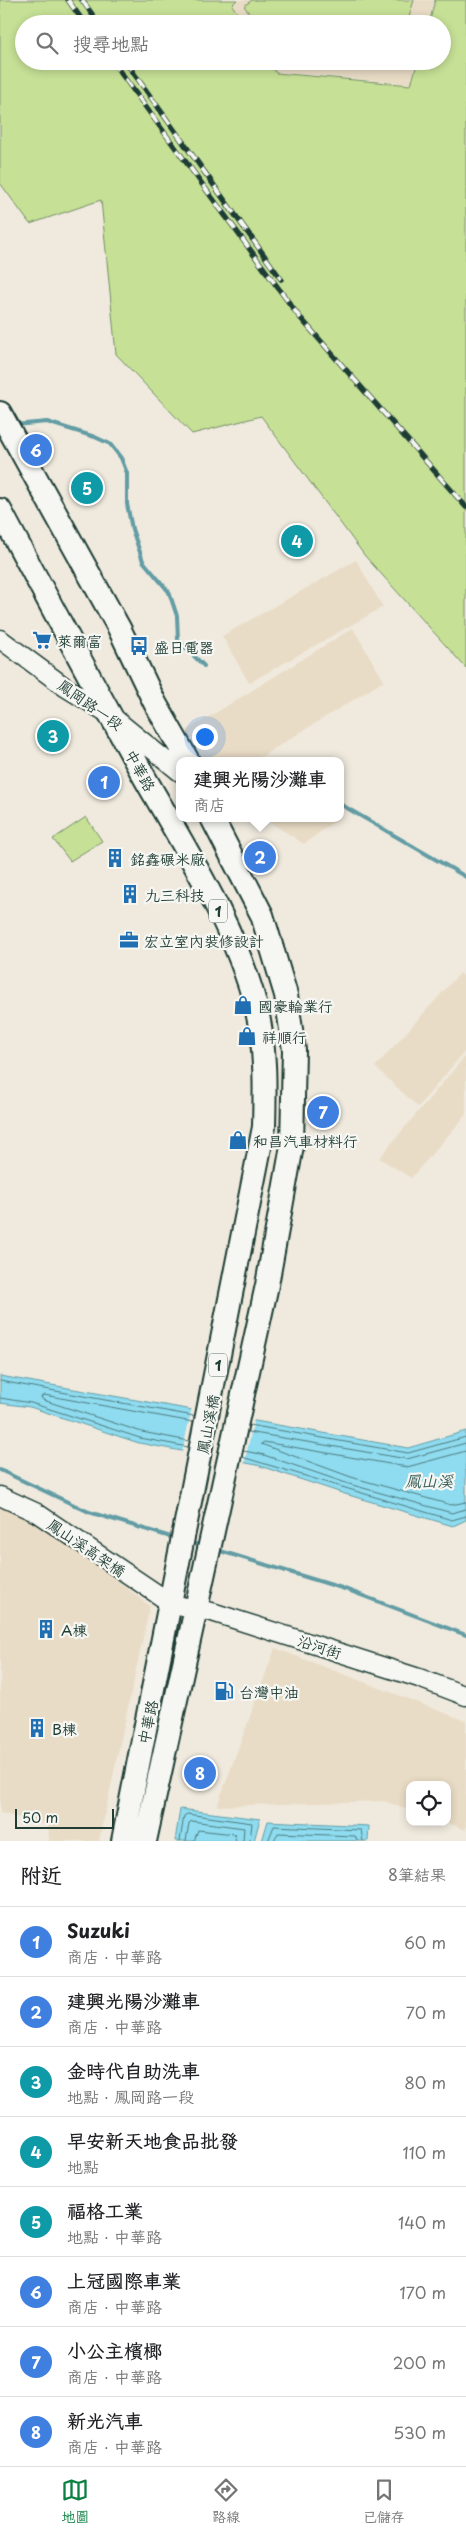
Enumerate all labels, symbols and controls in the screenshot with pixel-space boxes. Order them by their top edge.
search box [15,15,451,70]
icon: search [33,29,61,57]
text: 搜尋地點 [73,29,149,57]
pin: 6 [20,431,52,469]
pin: 5 [71,469,103,507]
pin: 4 [281,522,313,560]
supermarket icon: 萊爾富 [31,629,53,651]
place label: 萊爾富 [57,629,102,652]
bus stop icon: 盛日電器 [128,635,150,657]
place label: 盛日電器 [154,635,214,658]
street label: 鳳岡路一段 [54,673,128,735]
pin: 3 [37,717,69,755]
your location [192,724,218,750]
street label: 中華路 [120,745,162,795]
popup [176,757,344,822]
pin: 1 [88,763,120,801]
text: 建興光陽沙灘車 [193,764,327,792]
text: 商店 [193,792,226,816]
pin: 2 [244,838,276,876]
building icon: 銘鑫碾米廠 [104,847,126,869]
place label: 銘鑫碾米廠 [130,847,205,870]
building icon: 九三科技 [119,883,141,905]
place label: 九三科技 [145,883,205,906]
road number: 1 [209,899,227,922]
office icon: 宏立室內裝修設計 [118,929,140,951]
place label: 宏立室內裝修設計 [144,929,264,952]
shop icon: 國豪輪業行 [232,994,254,1016]
place label: 國豪輪業行 [258,994,333,1017]
shop icon: 祥順行 [236,1025,258,1047]
place label: 祥順行 [262,1025,307,1048]
pin: 7 [307,1093,339,1131]
shop icon: 和昌汽車材料行 [227,1129,249,1151]
place label: 和昌汽車材料行 [253,1129,358,1152]
road number: 1 [209,1354,227,1376]
street label: 鳳山溪橋 [190,1392,224,1456]
water label: 鳳山溪 [404,1468,454,1492]
street label: 鳳山溪高架橋 [43,1512,131,1582]
building icon: A棟 [35,1618,57,1640]
place label: A棟 [61,1618,88,1641]
street label: 沿河街 [295,1628,345,1664]
fuel station icon: 台灣中油 [213,1680,235,1702]
place label: 台灣中油 [239,1680,299,1703]
street label: 中華路 [131,1698,163,1746]
building icon: B棟 [26,1717,48,1739]
place label: B棟 [52,1717,77,1740]
pin: 8 [184,1754,216,1792]
map controls [406,1781,451,1826]
button: locate [406,1781,451,1826]
scale bar [15,1806,114,1829]
text: 50 m [22,1807,58,1828]
text: 附近 [20,1858,62,1890]
text: 8筆結果 [388,1862,446,1886]
text: Suzuki [67,1916,130,1944]
text: 1 [32,1930,40,1954]
text: 60 m [404,1930,446,1954]
text: 商店 · 中華路 [67,1944,162,1968]
text: 建興光陽沙灘車 [67,1986,200,2014]
text: 2 [30,2000,42,2024]
text: 70 m [406,2000,446,2024]
text: 商店 · 中華路 [67,2014,162,2038]
text: 金時代自助洗車 [67,2056,200,2084]
text: 3 [31,2070,41,2094]
text: 80 m [404,2070,446,2094]
text: 地點 · 鳳岡路一段 [67,2084,194,2108]
text: 早安新天地食品批發 [67,2126,238,2154]
text: 4 [31,2140,41,2164]
text: 110 m [403,2140,446,2164]
text: 地點 [67,2154,99,2178]
text: 福格工業 [67,2196,143,2224]
text: 5 [31,2210,41,2234]
text: 140 m [398,2210,446,2234]
text: 地點 · 中華路 [67,2224,162,2248]
text: 上冠國際車業 [67,2266,181,2294]
text: 6 [30,2280,42,2304]
text: 170 m [400,2280,446,2304]
text: 商店 · 中華路 [67,2294,162,2318]
text: 小公主檳榔 [67,2336,162,2364]
text: 7 [31,2350,41,2374]
text: 200 m [393,2350,446,2374]
text: 商店 · 中華路 [67,2364,162,2388]
text: 新光汽車 [67,2406,143,2434]
text: 8 [31,2420,41,2444]
text: 530 m [393,2420,446,2444]
text: 商店 · 中華路 [67,2434,162,2458]
tab: 地圖 [61,2476,89,2527]
tab: 路線 [212,2476,240,2527]
tab: 已儲存 [363,2476,405,2527]

